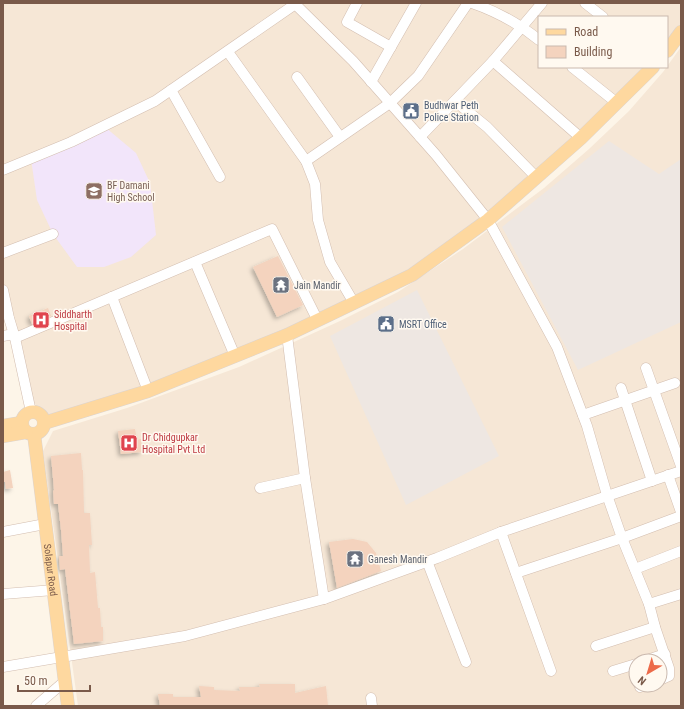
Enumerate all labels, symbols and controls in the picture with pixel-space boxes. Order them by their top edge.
legend [538,16,668,68]
text: Road [574,25,598,39]
text: Building [574,45,612,59]
place label: Budhwar Peth Police Station [424,100,479,123]
public building icon: Budhwar Peth Police Station [401,101,421,121]
place label: BF Damani High School [107,180,155,203]
school or university icon: BF Damani High School [84,181,104,201]
temple icon: Jain Mandir [271,275,291,295]
place label: Jain Mandir [294,280,341,291]
place label: Siddharth Hospital [54,309,92,332]
hospital icon: Siddharth Hospital [31,310,51,330]
public building icon: MSRT Office [376,314,396,334]
place label: MSRT Office [399,319,447,330]
place label: Dr Chidgupkar Hospital Pvt Ltd [142,432,205,455]
hospital icon: Dr Chidgupkar Hospital Pvt Ltd [119,433,139,453]
street label: Solapur Road [42,543,60,597]
temple icon: Ganesh Mandir [345,549,365,569]
place label: Ganesh Mandir [368,554,427,565]
north arrow [628,653,668,693]
scale bar [18,667,90,693]
text: N [635,673,649,688]
text: 50 m [24,674,48,688]

